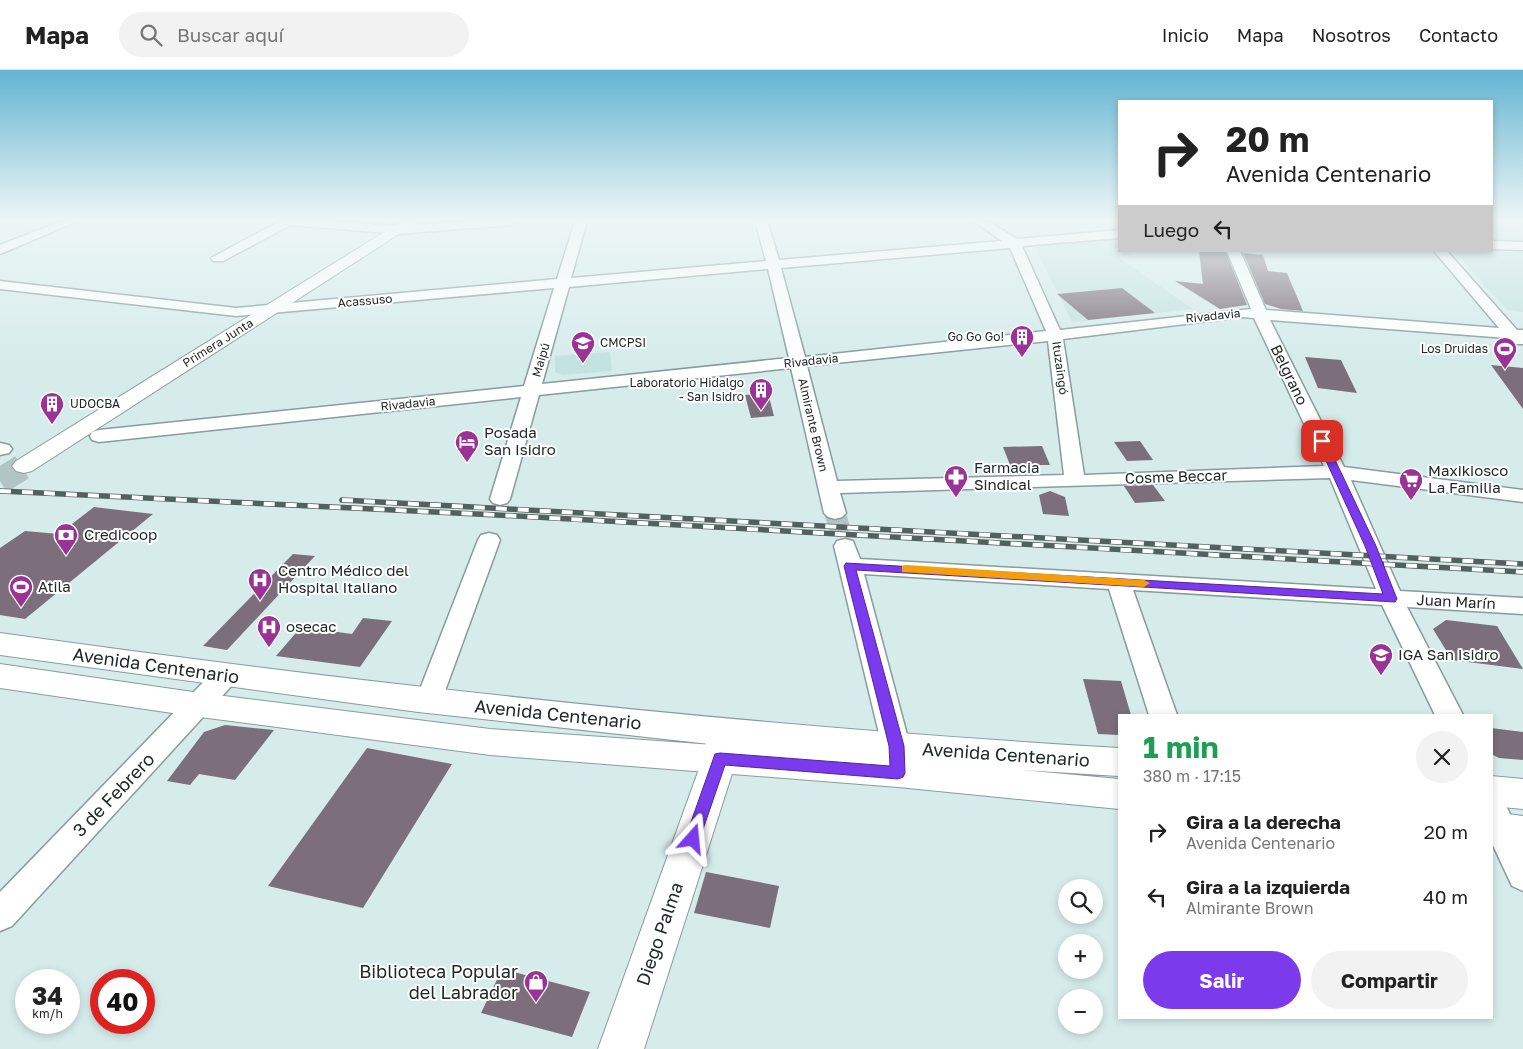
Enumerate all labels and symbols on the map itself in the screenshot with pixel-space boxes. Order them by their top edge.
street label: Acassuso [337,291,393,310]
street label: Rivadavia [1185,305,1241,326]
street label: Primera Junta [180,315,256,370]
building icon: Go Go Go! [1009,324,1035,358]
place label: Go Go Go! [947,329,1004,344]
school or university icon: CMCPSI [570,330,596,364]
place label: CMCPSI [600,335,646,350]
sports icon: Los Druidas [1492,336,1518,370]
street label: Ituzaingó [1049,340,1072,396]
street label: Maipú [528,341,553,379]
street label: Belgrano [1268,341,1312,408]
place label: Los Druidas [1421,341,1488,356]
street label: Rivadavia [783,350,839,371]
place label: Laboratorio Hidalgo - San Isidro [630,375,744,404]
building icon: Laboratorio Hidalgo - San Isidro [748,377,774,411]
street label: Almirante Brown [795,377,832,473]
building icon: UDOCBA [39,391,65,425]
street label: Rivadavia [380,393,436,414]
place label: UDOCBA [70,396,120,411]
pin [1301,420,1343,462]
place label: Posada San Isidro [484,423,556,458]
hotel icon: Posada San Isidro [454,429,480,463]
place label: Farmacia Sindical [974,458,1039,493]
place label: Maxikiosco La Familia [1428,461,1508,496]
pharmacy icon: Farmacia Sindical [943,464,969,498]
street label: Cosme Beccar [1125,465,1228,487]
supermarket icon: Maxikiosco La Familia [1398,467,1424,501]
bank icon: Credicoop [53,522,79,556]
place label: Credicoop [84,525,157,543]
place label: Centro Médico del Hospital Italiano [278,561,409,596]
hospital icon: Centro Médico del Hospital Italiano [247,567,273,601]
sports icon: Atila [8,574,34,608]
place label: Atila [38,577,71,595]
street label: Juan Marín [1416,590,1496,612]
hospital icon: osecac [256,614,282,648]
place label: osecac [286,617,336,635]
street label: Avenida Centenario [71,642,241,688]
school or university icon: IGA San Isidro [1368,642,1394,676]
place label: IGA San Isidro [1398,645,1498,663]
street label: Avenida Centenario [473,694,643,734]
street label: Avenida Centenario [922,737,1091,771]
street label: 3 de Febrero [68,748,159,841]
position arrow [666,812,718,864]
street label: Diego Palma [631,879,687,988]
place label: Biblioteca Popular del Labrador [359,960,518,1003]
speed limit sign: 40 [90,969,155,1034]
shop icon: Biblioteca Popular del Labrador [523,969,549,1003]

